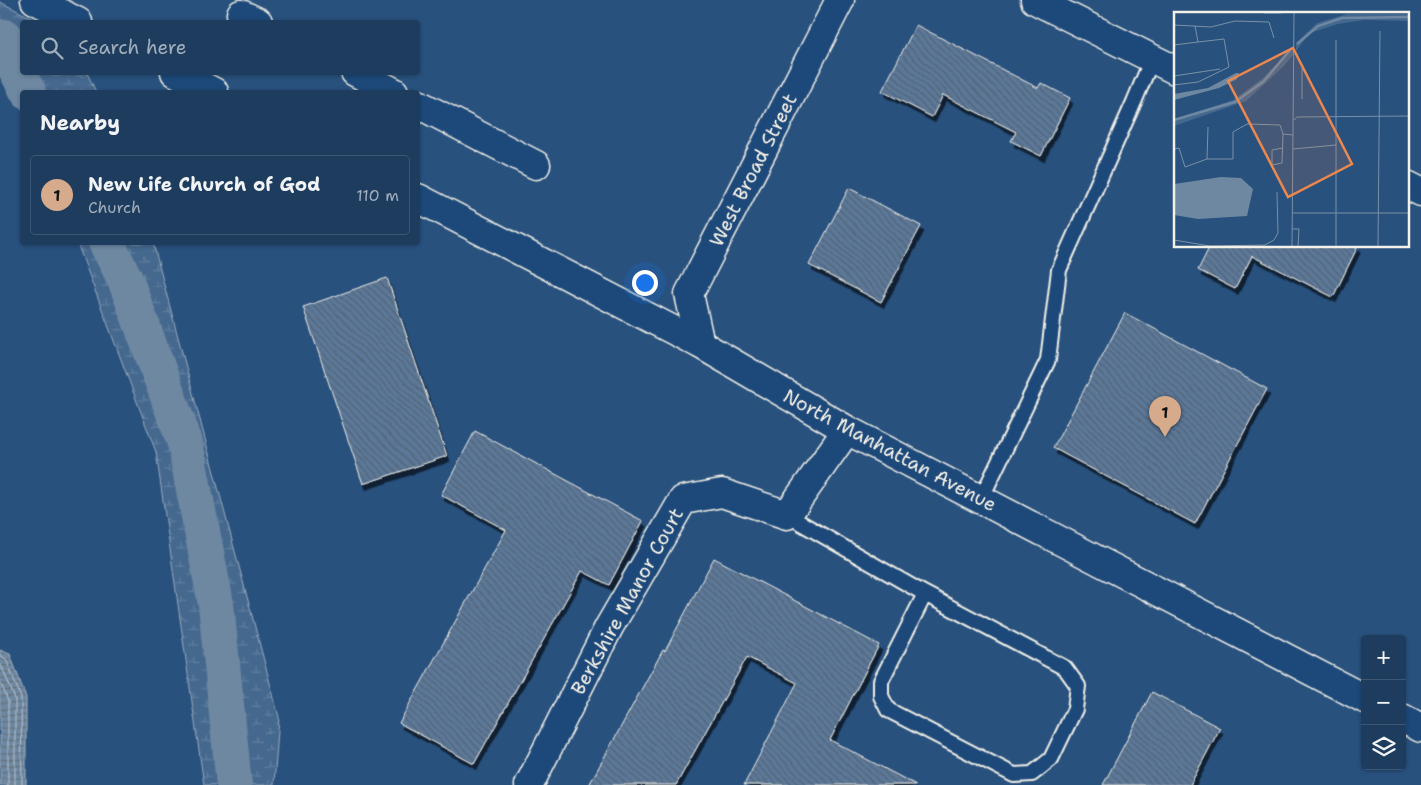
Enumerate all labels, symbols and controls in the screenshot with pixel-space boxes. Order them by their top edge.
inset map [1174,12,1408,248]
search box [20,20,420,75]
icon: search [38,34,66,62]
text: Search here [78,35,187,60]
street label: West Broad Street [704,89,802,251]
text: Nearby [40,109,120,137]
text: New Life Church of God [88,172,320,197]
text: 1 [53,185,61,206]
text: 110 m [356,185,399,206]
text: Church [88,197,141,218]
your location [632,270,658,296]
street label: North Manhattan Avenue [779,383,1001,517]
pin: 1 [1149,396,1181,437]
street label: Berkshire Manor Court [565,503,689,699]
map controls [1361,635,1406,770]
button: + [1361,635,1406,680]
button: − [1361,680,1406,725]
button: layers [1361,725,1406,770]

